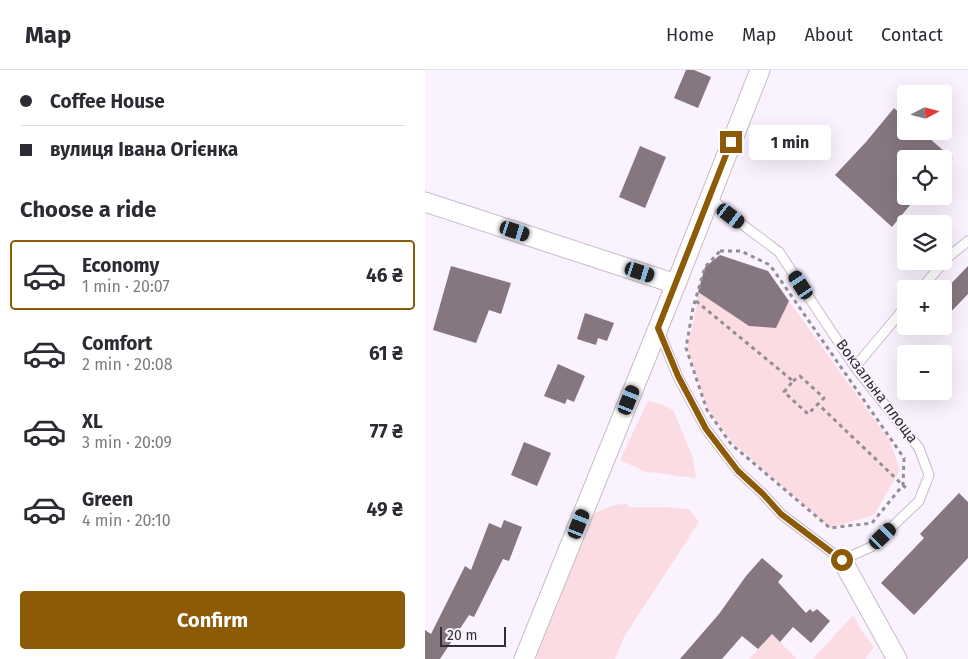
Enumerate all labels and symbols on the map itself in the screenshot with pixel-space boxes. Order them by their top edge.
north arrow [897,85,953,140]
callout: 1 min [749,124,831,160]
route end [720,131,742,153]
car [714,201,747,231]
car [498,219,531,243]
car [623,260,656,284]
car [786,268,815,302]
street label: Вокзальна площа [832,336,922,446]
car [616,383,641,417]
car [566,507,591,541]
car [867,520,899,552]
route start [831,549,853,571]
scale bar [440,624,506,647]

